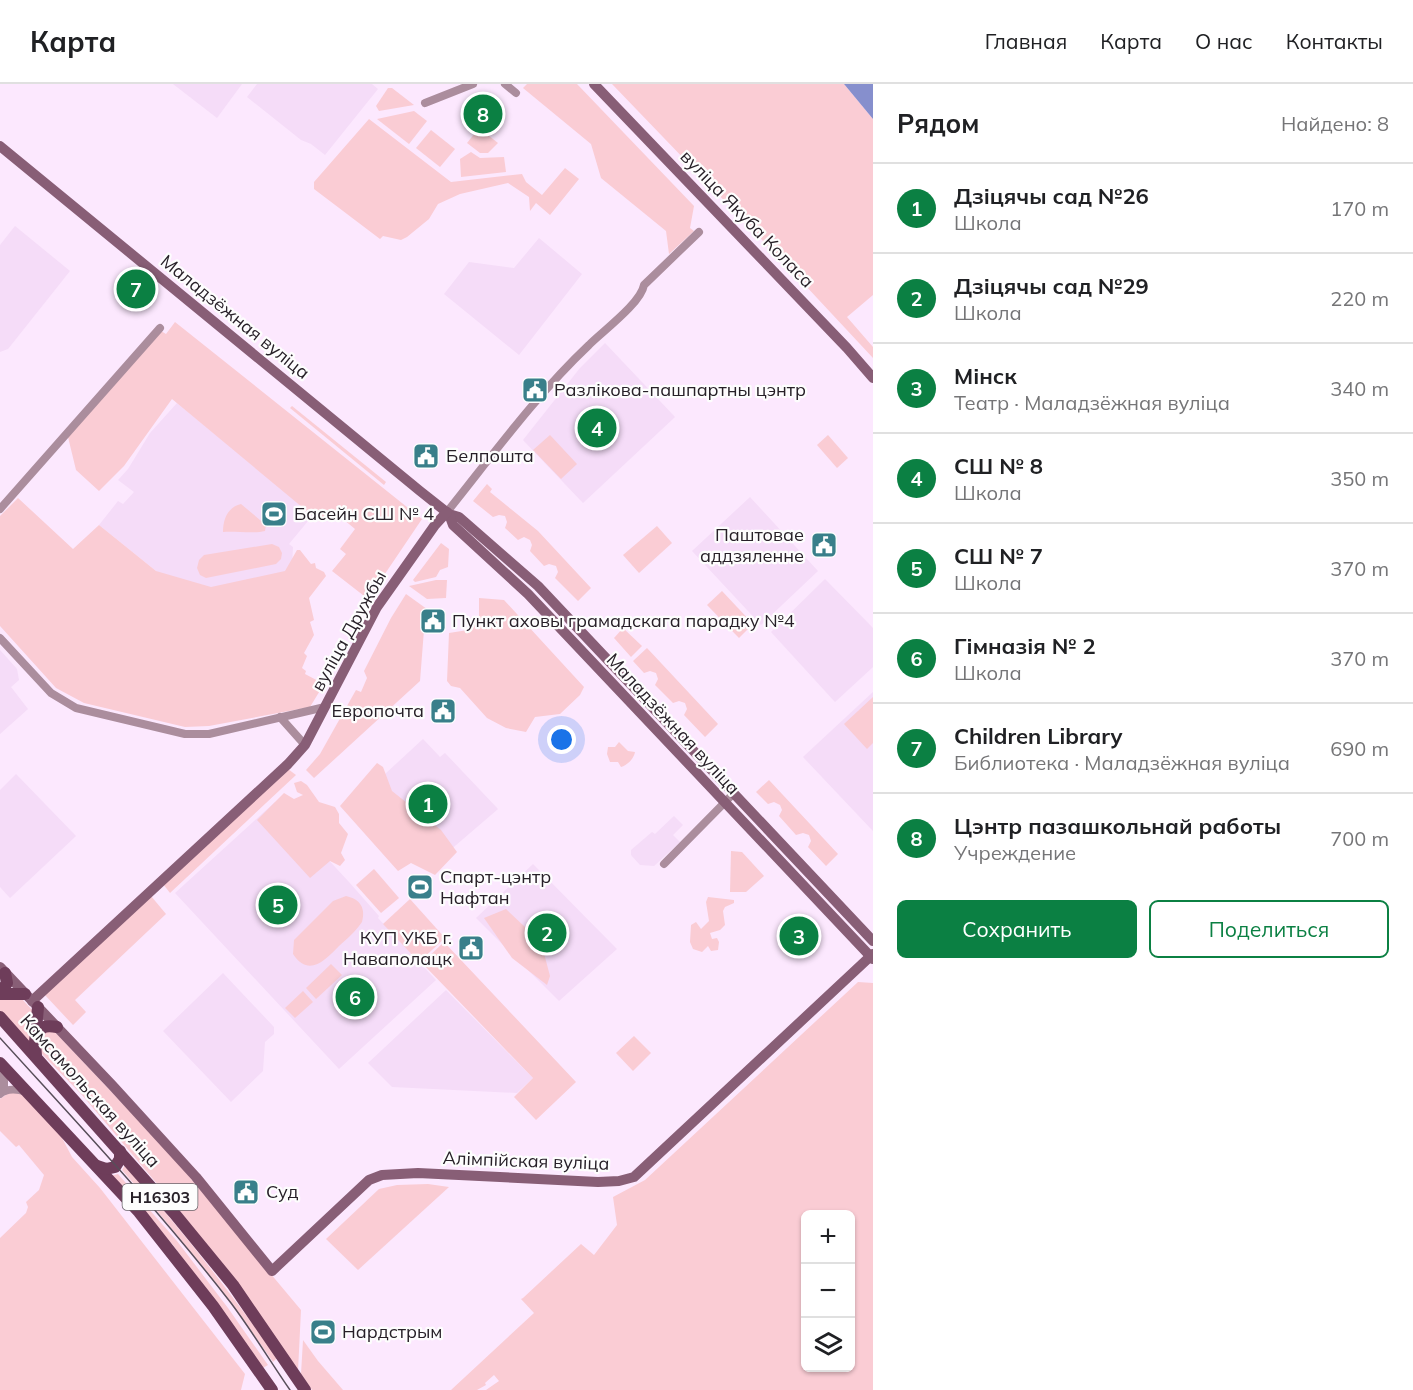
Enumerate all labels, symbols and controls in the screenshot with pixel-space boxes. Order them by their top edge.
text: Карта [30,24,116,59]
text: Главная [985,28,1067,54]
text: Карта [1100,28,1162,54]
text: О нас [1195,28,1253,54]
text: Контакты [1286,28,1383,54]
pin: 8 [464,92,502,136]
text: Рядом [897,107,980,140]
text: Найдено: 8 [1281,111,1389,136]
street label: вуліца Якуба Коласа [676,145,819,292]
text: Дзіцячы сад №26 [954,182,1149,210]
text: 1 [911,196,923,221]
text: 170 m [1330,196,1389,221]
text: Школа [954,210,1022,235]
street label: Маладзёжная вуліца [156,249,314,384]
pin: 7 [116,266,156,312]
text: Дзіцячы сад №29 [954,272,1149,300]
text: 2 [911,286,923,311]
text: 220 m [1330,286,1389,311]
text: Школа [954,300,1022,325]
text: Мінск [954,362,1017,390]
public building icon: Разлікова-пашпартны цэнтр [520,375,550,405]
text: 3 [911,376,923,401]
text: 340 m [1330,376,1389,401]
place label: Разлікова-пашпартны цэнтр [554,378,806,401]
text: Театр · Маладзёжная вуліца [954,390,1230,415]
pin: 4 [578,406,616,450]
public building icon: Белпошта [411,441,441,471]
place label: Белпошта [446,444,534,467]
text: СШ № 8 [954,452,1043,480]
text: 4 [911,466,923,491]
text: 350 m [1330,466,1389,491]
text: Школа [954,480,1022,505]
sports icon: Басейн СШ № 4 [259,499,289,529]
place label: Басейн СШ № 4 [294,502,434,525]
place label: Паштовае аддзяленне [700,523,804,567]
public building icon: Паштовае аддзяленне [809,530,839,560]
text: СШ № 7 [954,542,1043,570]
text: 5 [911,556,923,581]
text: 370 m [1330,556,1389,581]
street label: вуліца Дружбы [306,566,391,695]
text: Школа [954,570,1022,595]
public building icon: Пункт аховы грамадскага парадку №4 [418,606,448,636]
place label: Пункт аховы грамадскага парадку №4 [452,609,795,632]
text: Гімназія № 2 [954,632,1096,660]
text: 6 [911,646,923,671]
text: 370 m [1330,646,1389,671]
street label: Маладзёжная вуліца [602,648,745,799]
text: Школа [954,660,1022,685]
public building icon: Европочта [428,696,458,726]
place label: Европочта [331,699,424,722]
text: Children Library [954,722,1122,750]
your location [547,725,576,754]
text: 7 [911,736,923,761]
text: 690 m [1330,736,1389,761]
text: Библиотека · Маладзёжная вуліца [954,750,1290,775]
pin: 1 [408,782,448,826]
text: Цэнтр пазашкольнай работы [954,812,1281,840]
text: 8 [911,826,923,851]
text: 700 m [1330,826,1389,851]
text: Учреждение [954,840,1076,865]
place label: Спарт-цэнтр Нафтан [440,865,551,909]
sports icon: Спарт-цэнтр Нафтан [405,872,435,902]
pin: 5 [258,882,298,928]
button: Сохранить [897,900,1137,958]
button: Поделиться [1149,900,1389,958]
pin: 2 [528,910,566,956]
pin: 3 [780,914,818,958]
place label: КУП УКБ г. Наваполацк [343,926,452,970]
public building icon: КУП УКБ г. Наваполацк [456,933,486,963]
pin: 6 [336,974,374,1020]
street label: Камсамольская вуліца [15,1009,165,1172]
street label: Алімпійская вуліца [442,1146,610,1175]
public building icon: Суд [231,1177,261,1207]
place label: Суд [266,1180,299,1203]
road number: Н16303 [122,1184,198,1210]
map controls [801,1210,855,1372]
button: + [801,1210,855,1264]
button: − [801,1264,855,1318]
sports icon: Нардстрым [308,1317,338,1347]
button: layers [801,1318,855,1372]
place label: Нардстрым [342,1320,442,1343]

